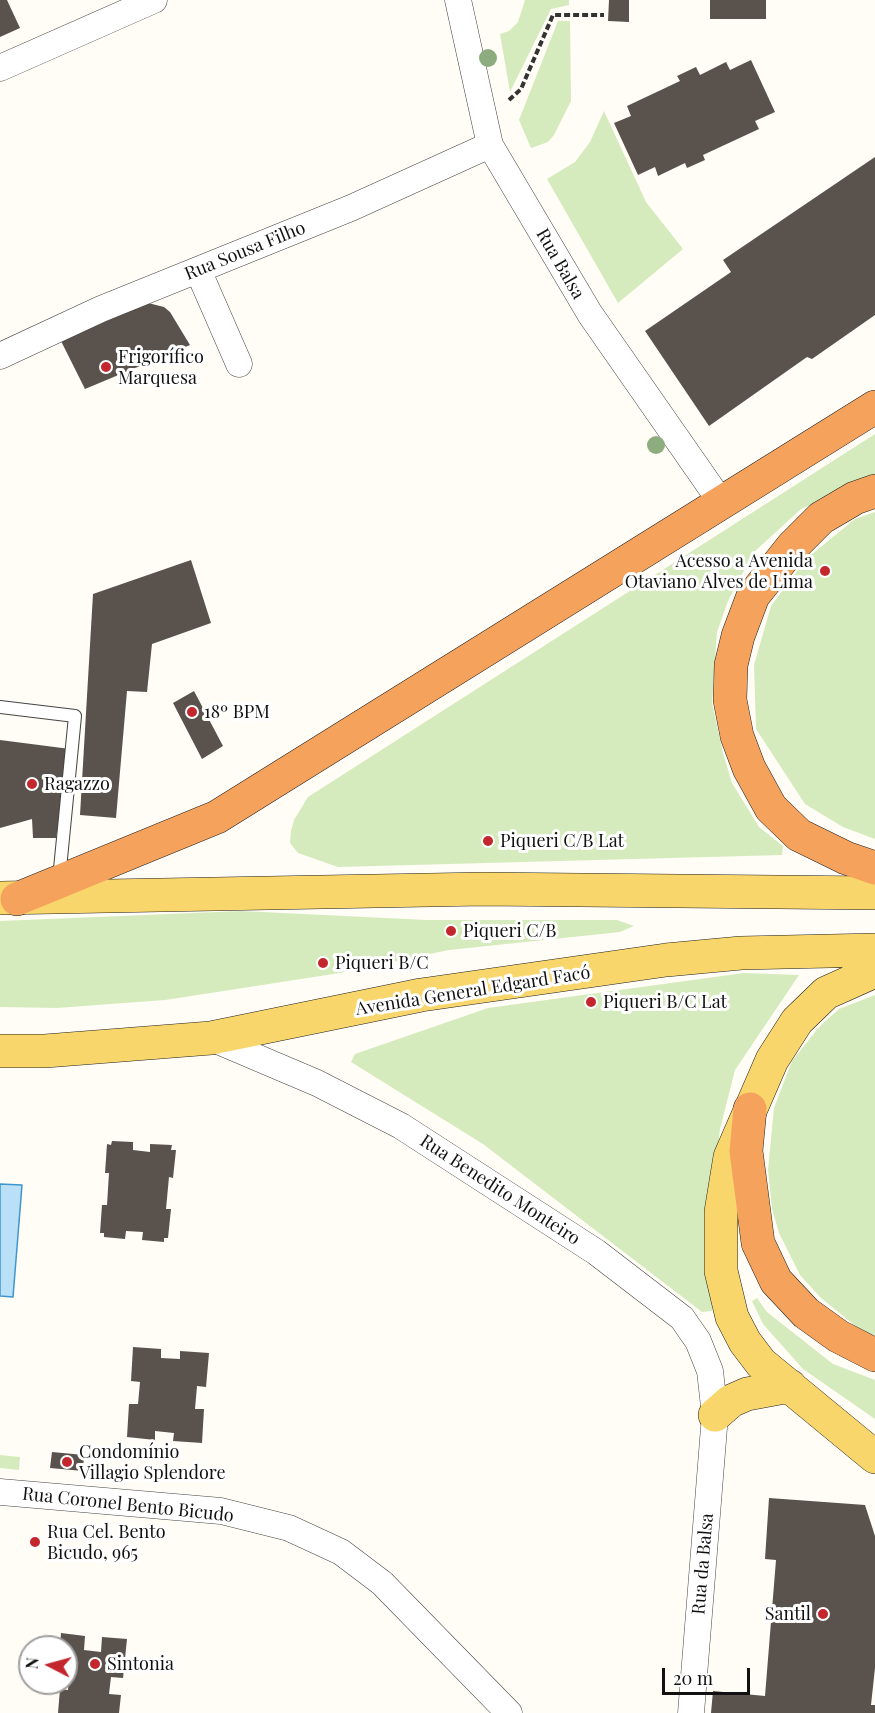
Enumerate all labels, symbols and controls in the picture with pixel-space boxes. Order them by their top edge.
street label: Rua Sousa Filho [182,217,308,285]
street label: Rua Balsa [531,225,589,303]
place label: Frigorífico Marquesa [118,346,204,388]
marker: Frigorífico Marquesa [99,360,113,374]
place label: Acesso a Avenida Otaviano Alves de Lima [625,550,813,592]
marker: Acesso a Avenida Otaviano Alves de Lima [818,564,832,578]
place label: 18º BPM [204,701,270,723]
marker: 18º BPM [185,705,199,719]
place label: Ragazzo [44,773,110,795]
marker: Ragazzo [25,777,39,791]
place label: Piqueri C/B Lat [500,830,624,852]
marker: Piqueri C/B Lat [481,834,495,848]
place label: Piqueri C/B [463,920,557,942]
marker: Piqueri C/B [444,924,458,938]
place label: Piqueri B/C [335,952,429,974]
marker: Piqueri B/C [316,956,330,970]
street label: Avenida General Edgard Facó [354,962,592,1020]
place label: Piqueri B/C Lat [603,991,727,1013]
marker: Piqueri B/C Lat [584,995,598,1009]
street label: Rua Benedito Monteiro [416,1130,584,1250]
place label: Condomínio Villagio Splendore [79,1441,226,1484]
marker: Condomínio Villagio Splendore [60,1455,74,1469]
street label: Rua Coronel Bento Bicudo [21,1483,235,1527]
street label: Rua da Balsa [688,1512,718,1616]
place label: Rua Cel. Bento Bicudo, 965 [47,1521,166,1564]
marker: Rua Cel. Bento Bicudo, 965 [28,1535,42,1549]
place label: Santil [765,1603,811,1625]
marker: Santil [816,1607,830,1621]
north arrow [18,1635,78,1695]
place label: Sintonia [107,1653,174,1675]
text: N [21,1656,43,1670]
scale bar [665,1656,754,1694]
marker: Sintonia [88,1657,102,1671]
text: 20 m [673,1666,713,1690]

